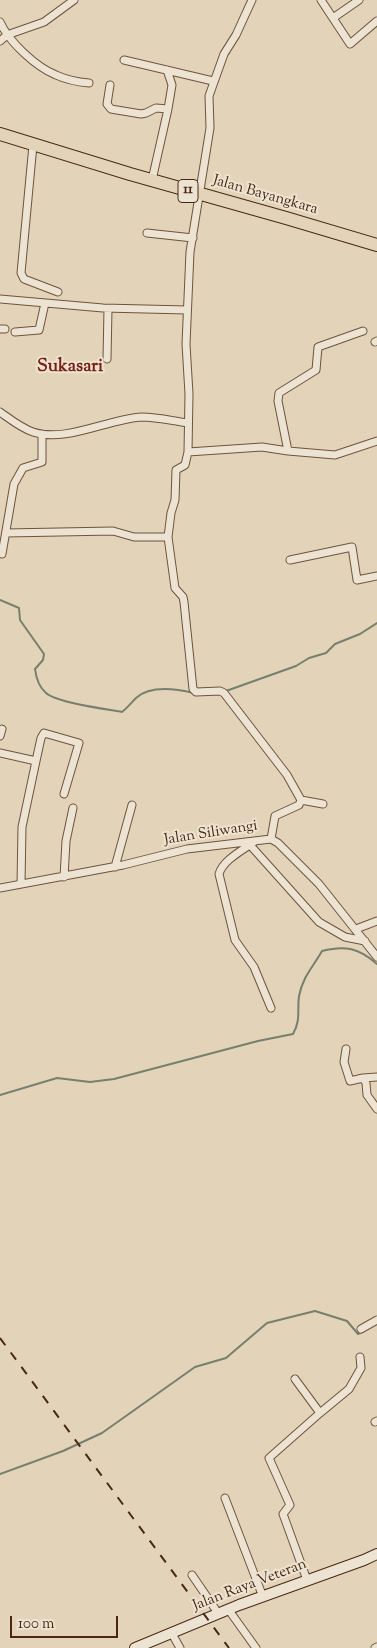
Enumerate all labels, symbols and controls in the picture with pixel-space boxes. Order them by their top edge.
street label: Jalan Bayangkara [210,172,320,220]
road number: 11 [178,180,198,202]
district label: Sukasari [37,357,103,379]
street label: Jalan Siliwangi [163,818,259,850]
street label: Jalan Raya Veteran [191,1556,309,1616]
scale bar [12,1606,120,1638]
text: 100 m [18,1614,54,1635]

